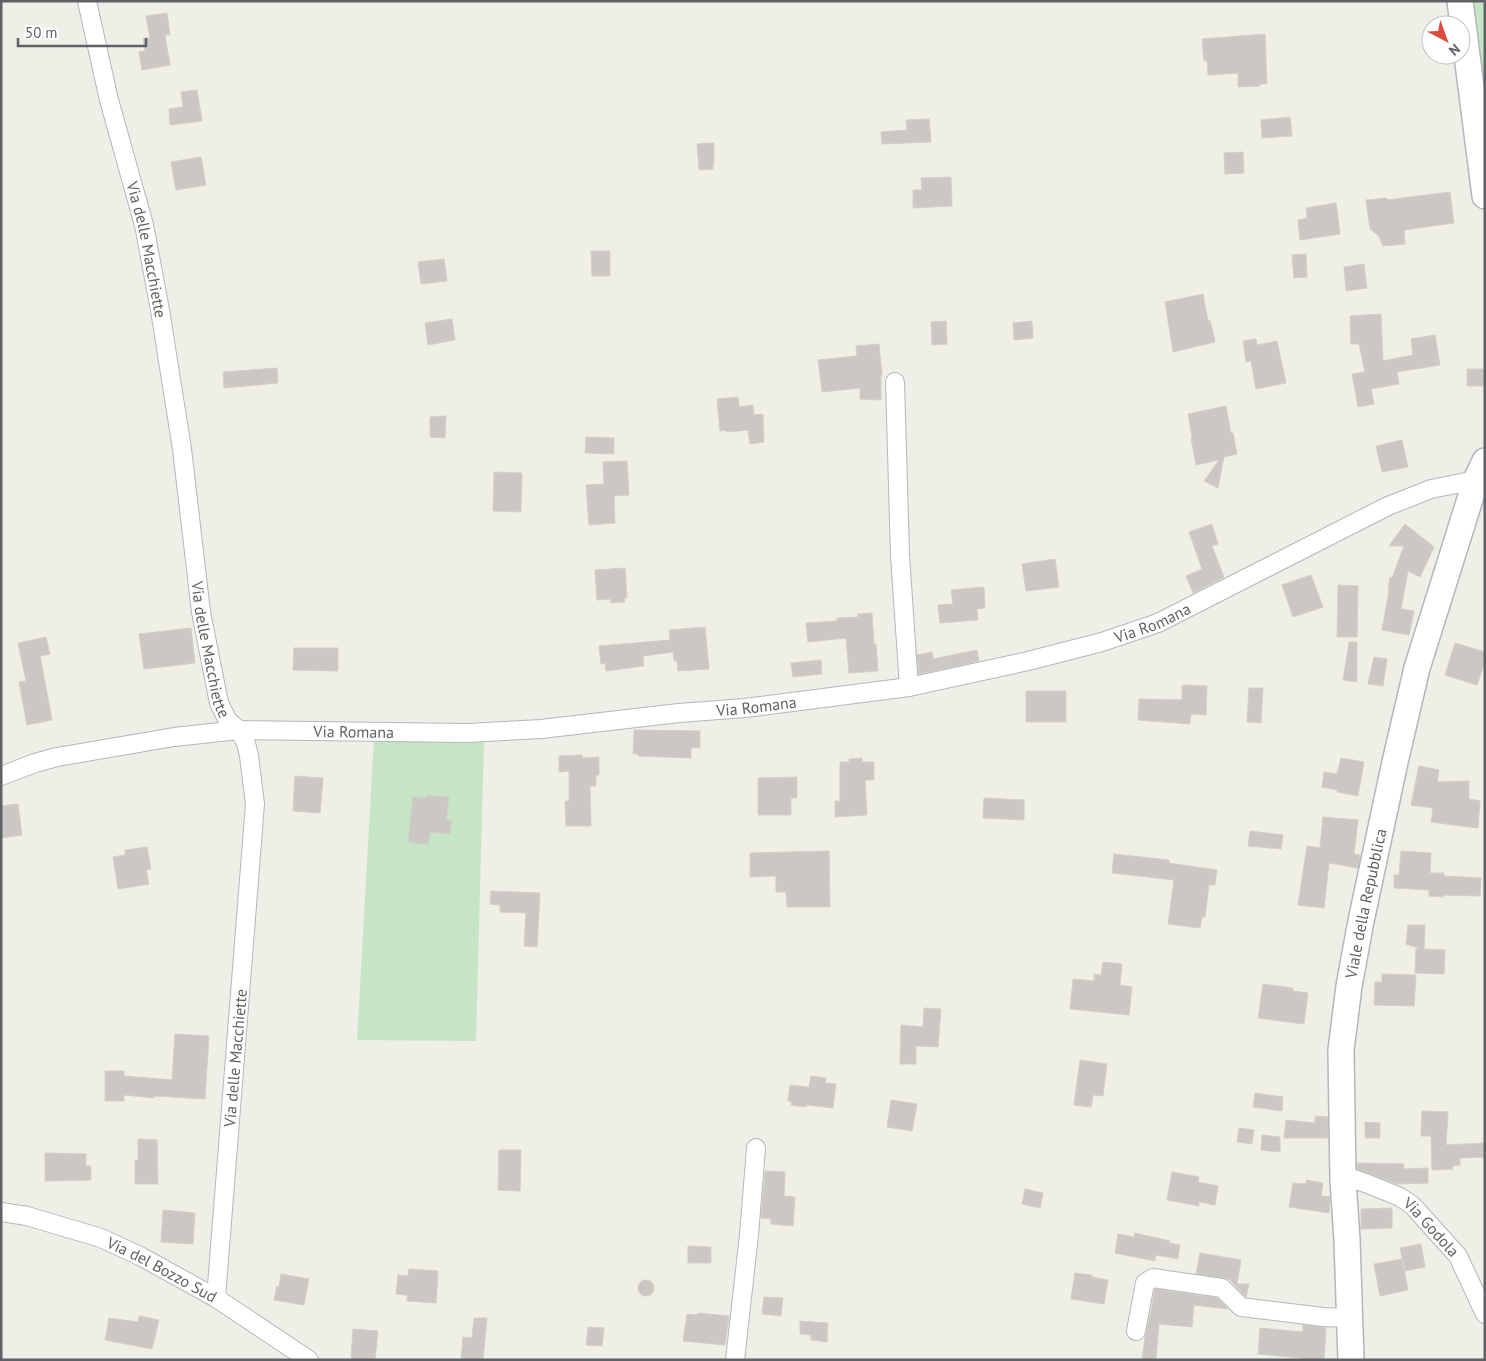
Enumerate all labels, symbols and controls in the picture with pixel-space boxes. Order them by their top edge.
scale bar [18,15,145,47]
north arrow [1421,15,1471,65]
text: 50 m [25,23,58,42]
text: N [1445,40,1464,60]
street label: Via delle Macchiette [122,178,171,319]
street label: Via delle Macchiette [187,579,235,721]
street label: Via Romana [1111,598,1194,647]
street label: Via Romana [715,692,798,720]
street label: Via Romana [312,721,394,742]
street label: Viale della Repubblica [1340,827,1391,981]
street label: Via delle Macchiette [219,988,251,1129]
street label: Via Godola [1399,1192,1464,1261]
street label: Via del Bozzo Sud [103,1232,220,1307]

